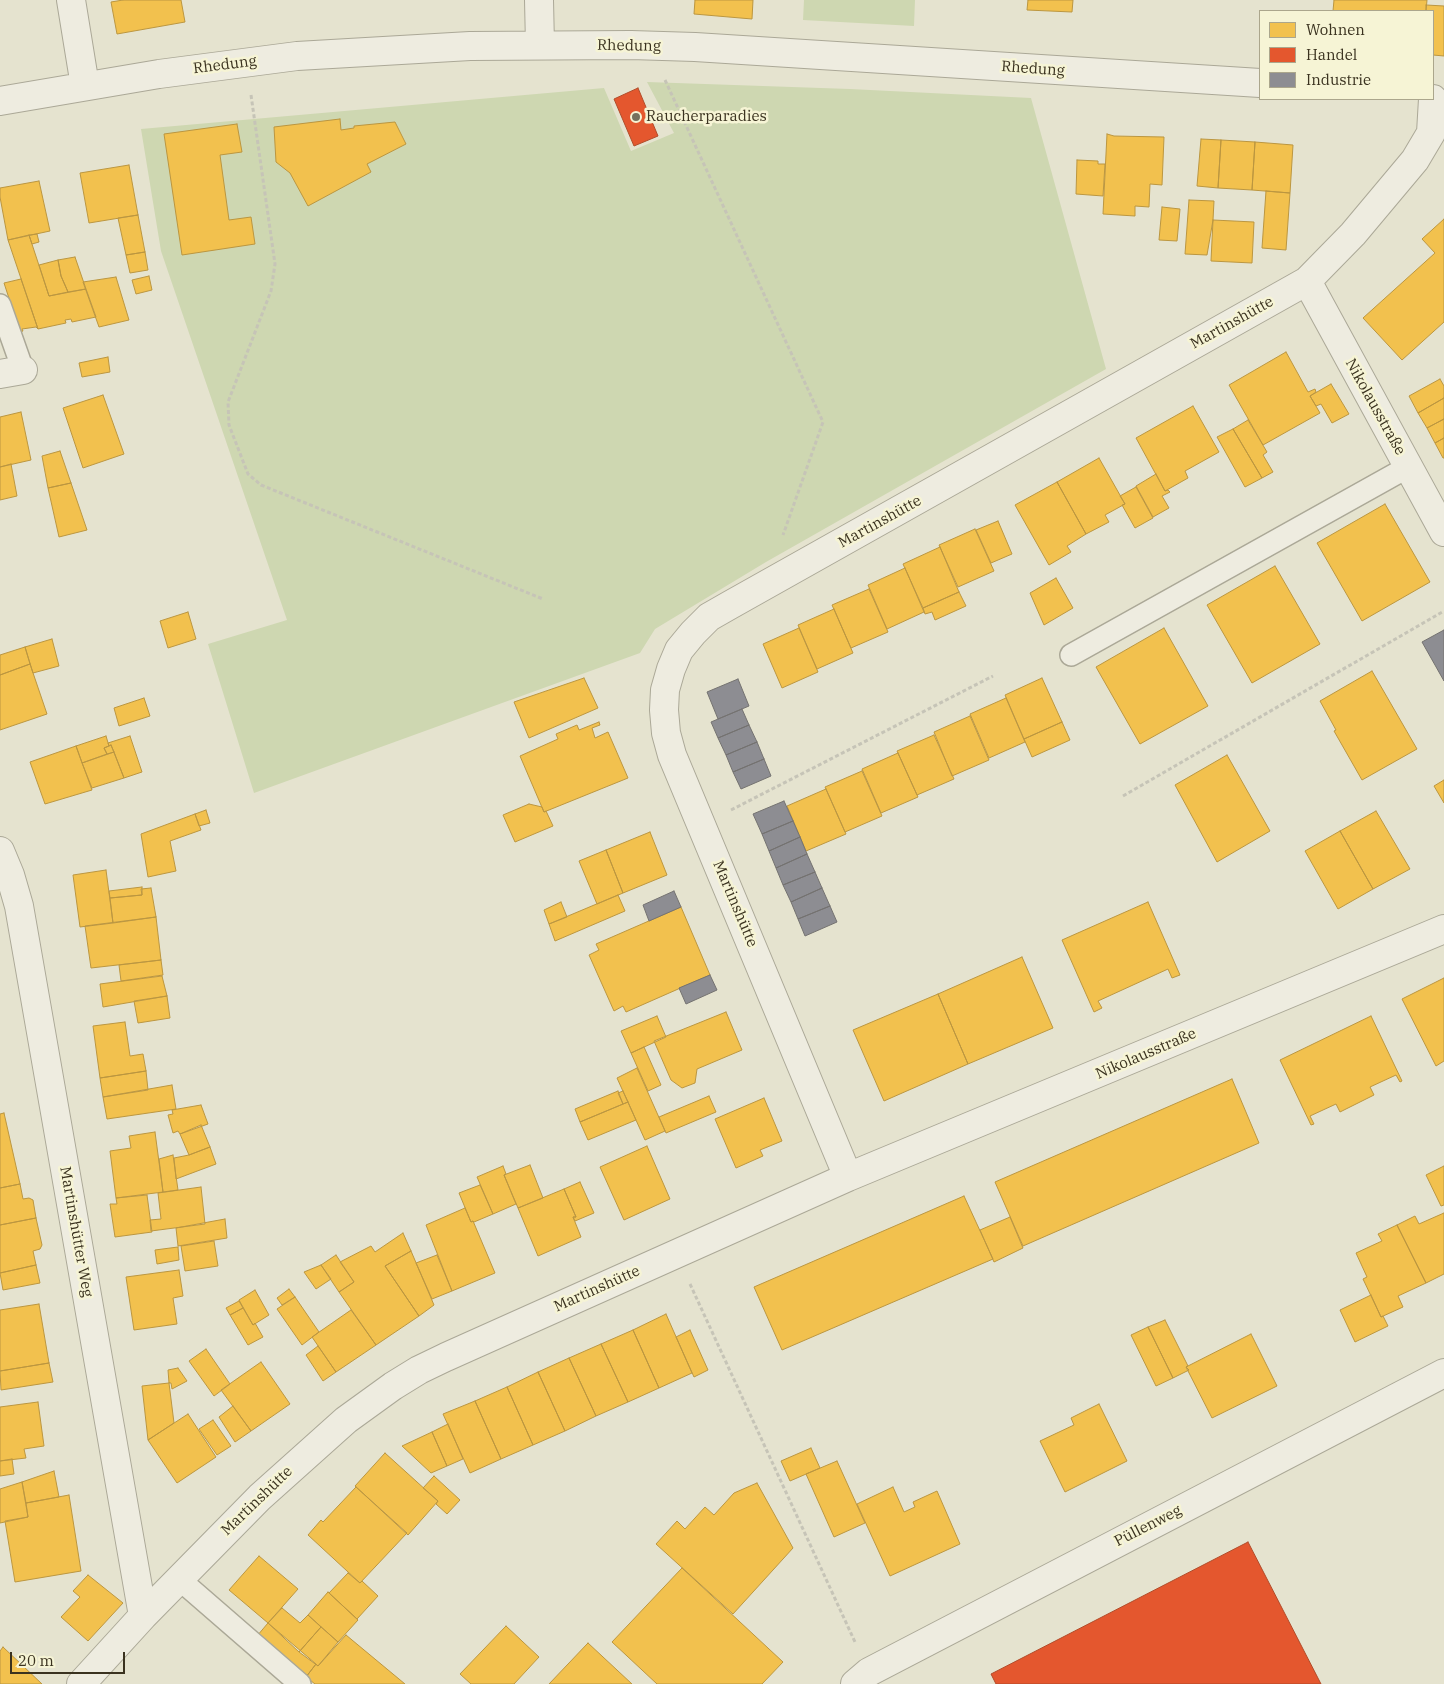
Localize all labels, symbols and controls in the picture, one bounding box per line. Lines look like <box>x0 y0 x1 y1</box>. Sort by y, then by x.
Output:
legend <box>1259 10 1434 100</box>
text: Wohnen <box>1306 20 1365 39</box>
street label: Rhedung <box>597 36 661 56</box>
text: Handel <box>1306 45 1357 64</box>
street label: Rhedung <box>192 52 258 78</box>
street label: Rhedung <box>1001 58 1065 80</box>
text: Industrie <box>1306 70 1371 89</box>
place label: Raucherparadies <box>646 108 767 126</box>
marker: Raucherparadies <box>630 111 642 123</box>
street label: Martinshütte <box>1187 293 1277 353</box>
street label: Nikolausstraße <box>1341 356 1409 458</box>
street label: Martinshütte <box>835 492 925 552</box>
street label: Martinshütte <box>709 858 761 950</box>
street label: Nikolausstraße <box>1093 1025 1199 1083</box>
street label: Martinshütter Weg <box>56 1165 96 1299</box>
street label: Martinshütte <box>551 1262 643 1316</box>
street label: Martinshütte <box>218 1463 296 1539</box>
street label: Püllenweg <box>1111 1501 1185 1551</box>
scale bar <box>12 1642 128 1674</box>
text: 20 m <box>18 1651 54 1670</box>

